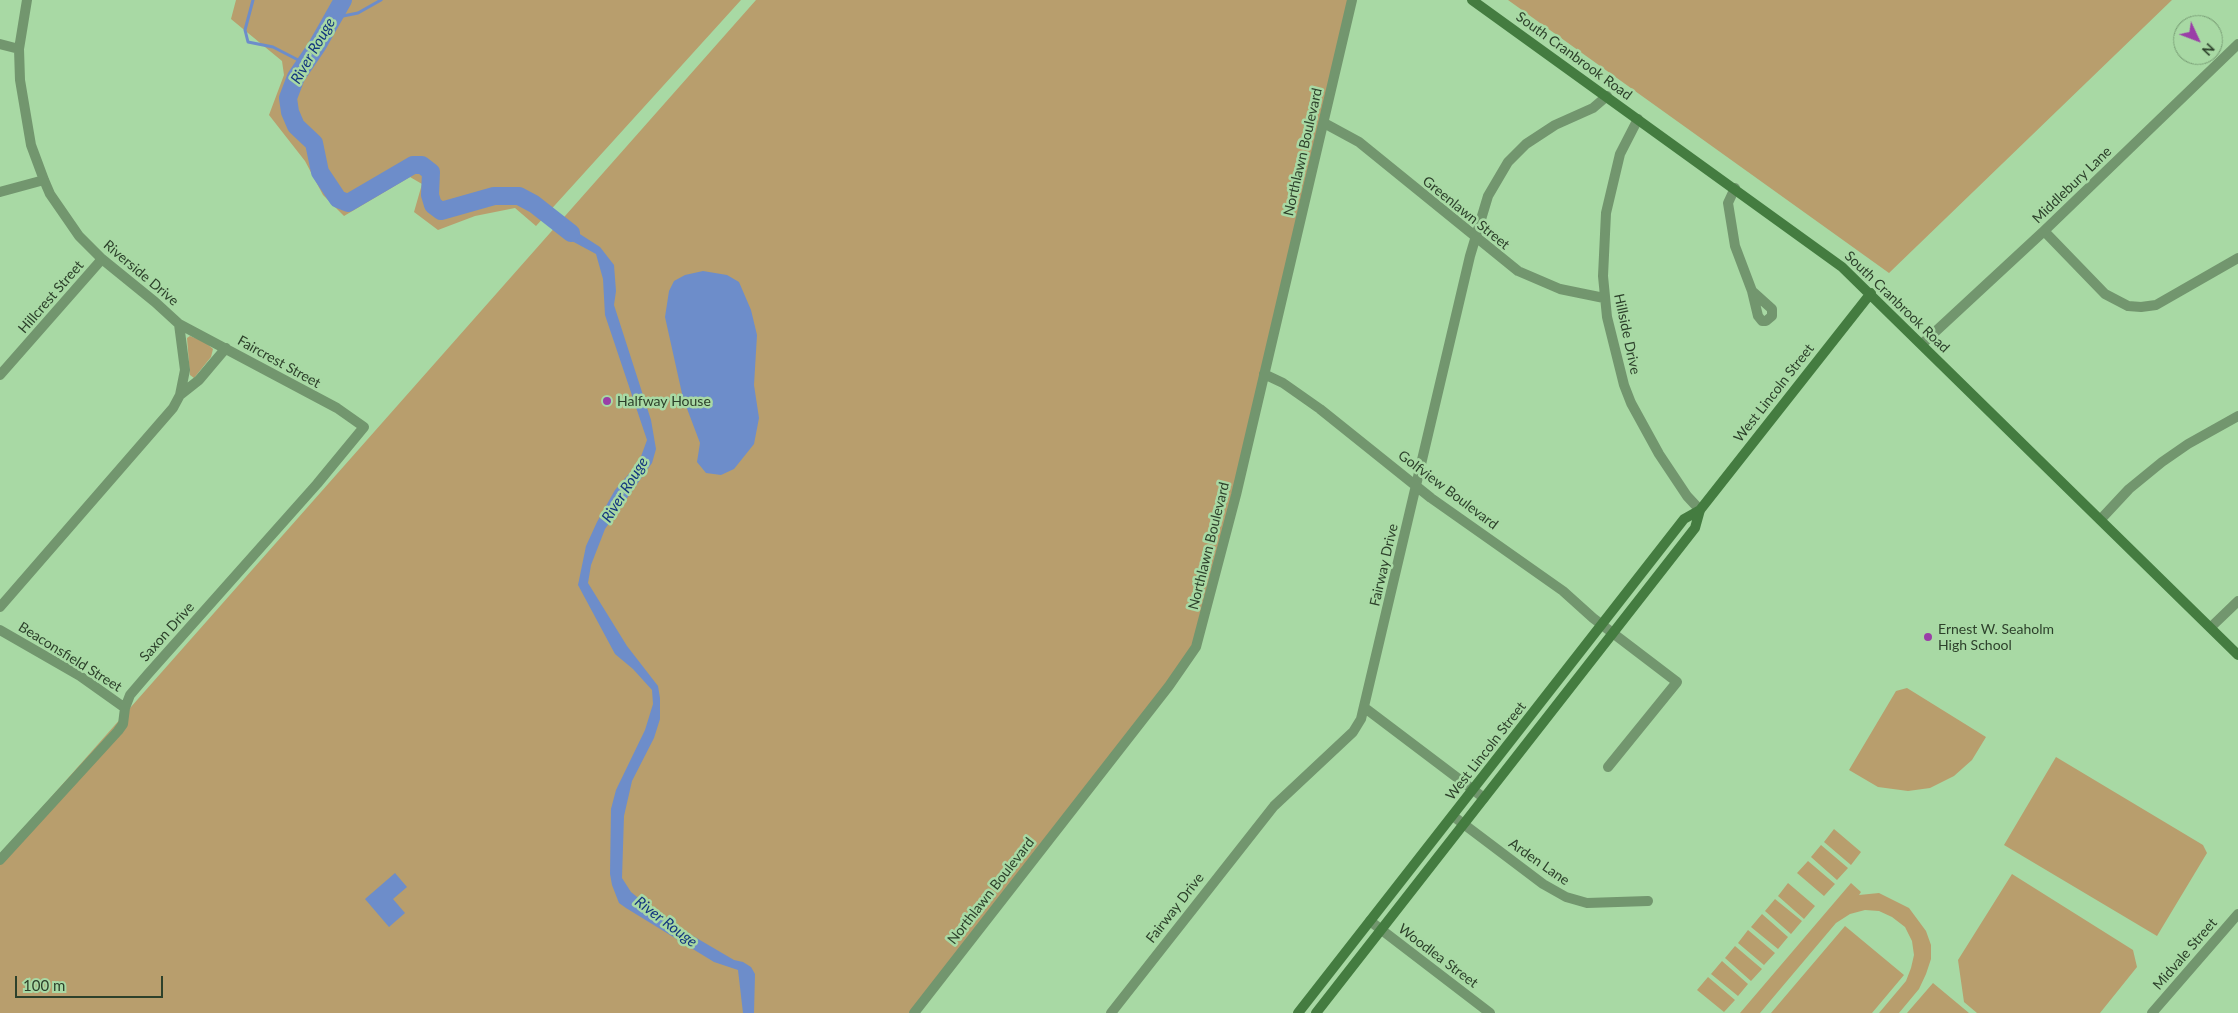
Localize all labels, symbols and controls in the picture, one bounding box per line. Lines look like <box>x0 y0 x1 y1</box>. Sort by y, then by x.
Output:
street label: South Cranbrook Road <box>1513 8 1635 104</box>
water label: River Rouge <box>287 15 339 87</box>
north arrow <box>2173 15 2223 65</box>
text: N <box>2199 40 2219 60</box>
street label: Northlawn Boulevard <box>1280 86 1326 218</box>
street label: Middlebury Lane <box>2029 143 2115 227</box>
street label: Greenlawn Street <box>1419 173 1513 253</box>
street label: Riverside Drive <box>100 237 182 309</box>
street label: South Cranbrook Road <box>1841 248 1953 356</box>
street label: Hillcrest Street <box>15 257 87 337</box>
street label: Hillside Drive <box>1610 292 1644 376</box>
street label: Faircrest Street <box>234 332 324 392</box>
street label: West Lincoln Street <box>1730 340 1818 446</box>
place label: Halfway House <box>617 393 711 409</box>
marker: Halfway House <box>601 395 613 407</box>
street label: Golfview Boulevard <box>1395 447 1501 533</box>
water label: River Rouge <box>598 454 652 526</box>
street label: Northlawn Boulevard <box>1185 480 1233 612</box>
street label: Fairway Drive <box>1366 522 1402 608</box>
street label: Saxon Drive <box>136 599 198 665</box>
street label: Beaconsfield Street <box>15 618 125 696</box>
place label: Ernest W. Seaholm High School <box>1938 621 2054 654</box>
marker: Ernest W. Seaholm High School <box>1922 631 1934 643</box>
street label: West Lincoln Street <box>1442 698 1530 804</box>
street label: Northlawn Boulevard <box>944 834 1038 948</box>
street label: Arden Lane <box>1505 835 1573 889</box>
street label: Fairway Drive <box>1142 870 1208 946</box>
water label: River Rouge <box>631 893 701 951</box>
street label: Midvale Street <box>2149 915 2221 993</box>
street label: Woodlea Street <box>1395 921 1481 991</box>
scale bar <box>18 966 165 998</box>
text: 100 m <box>23 976 65 994</box>

